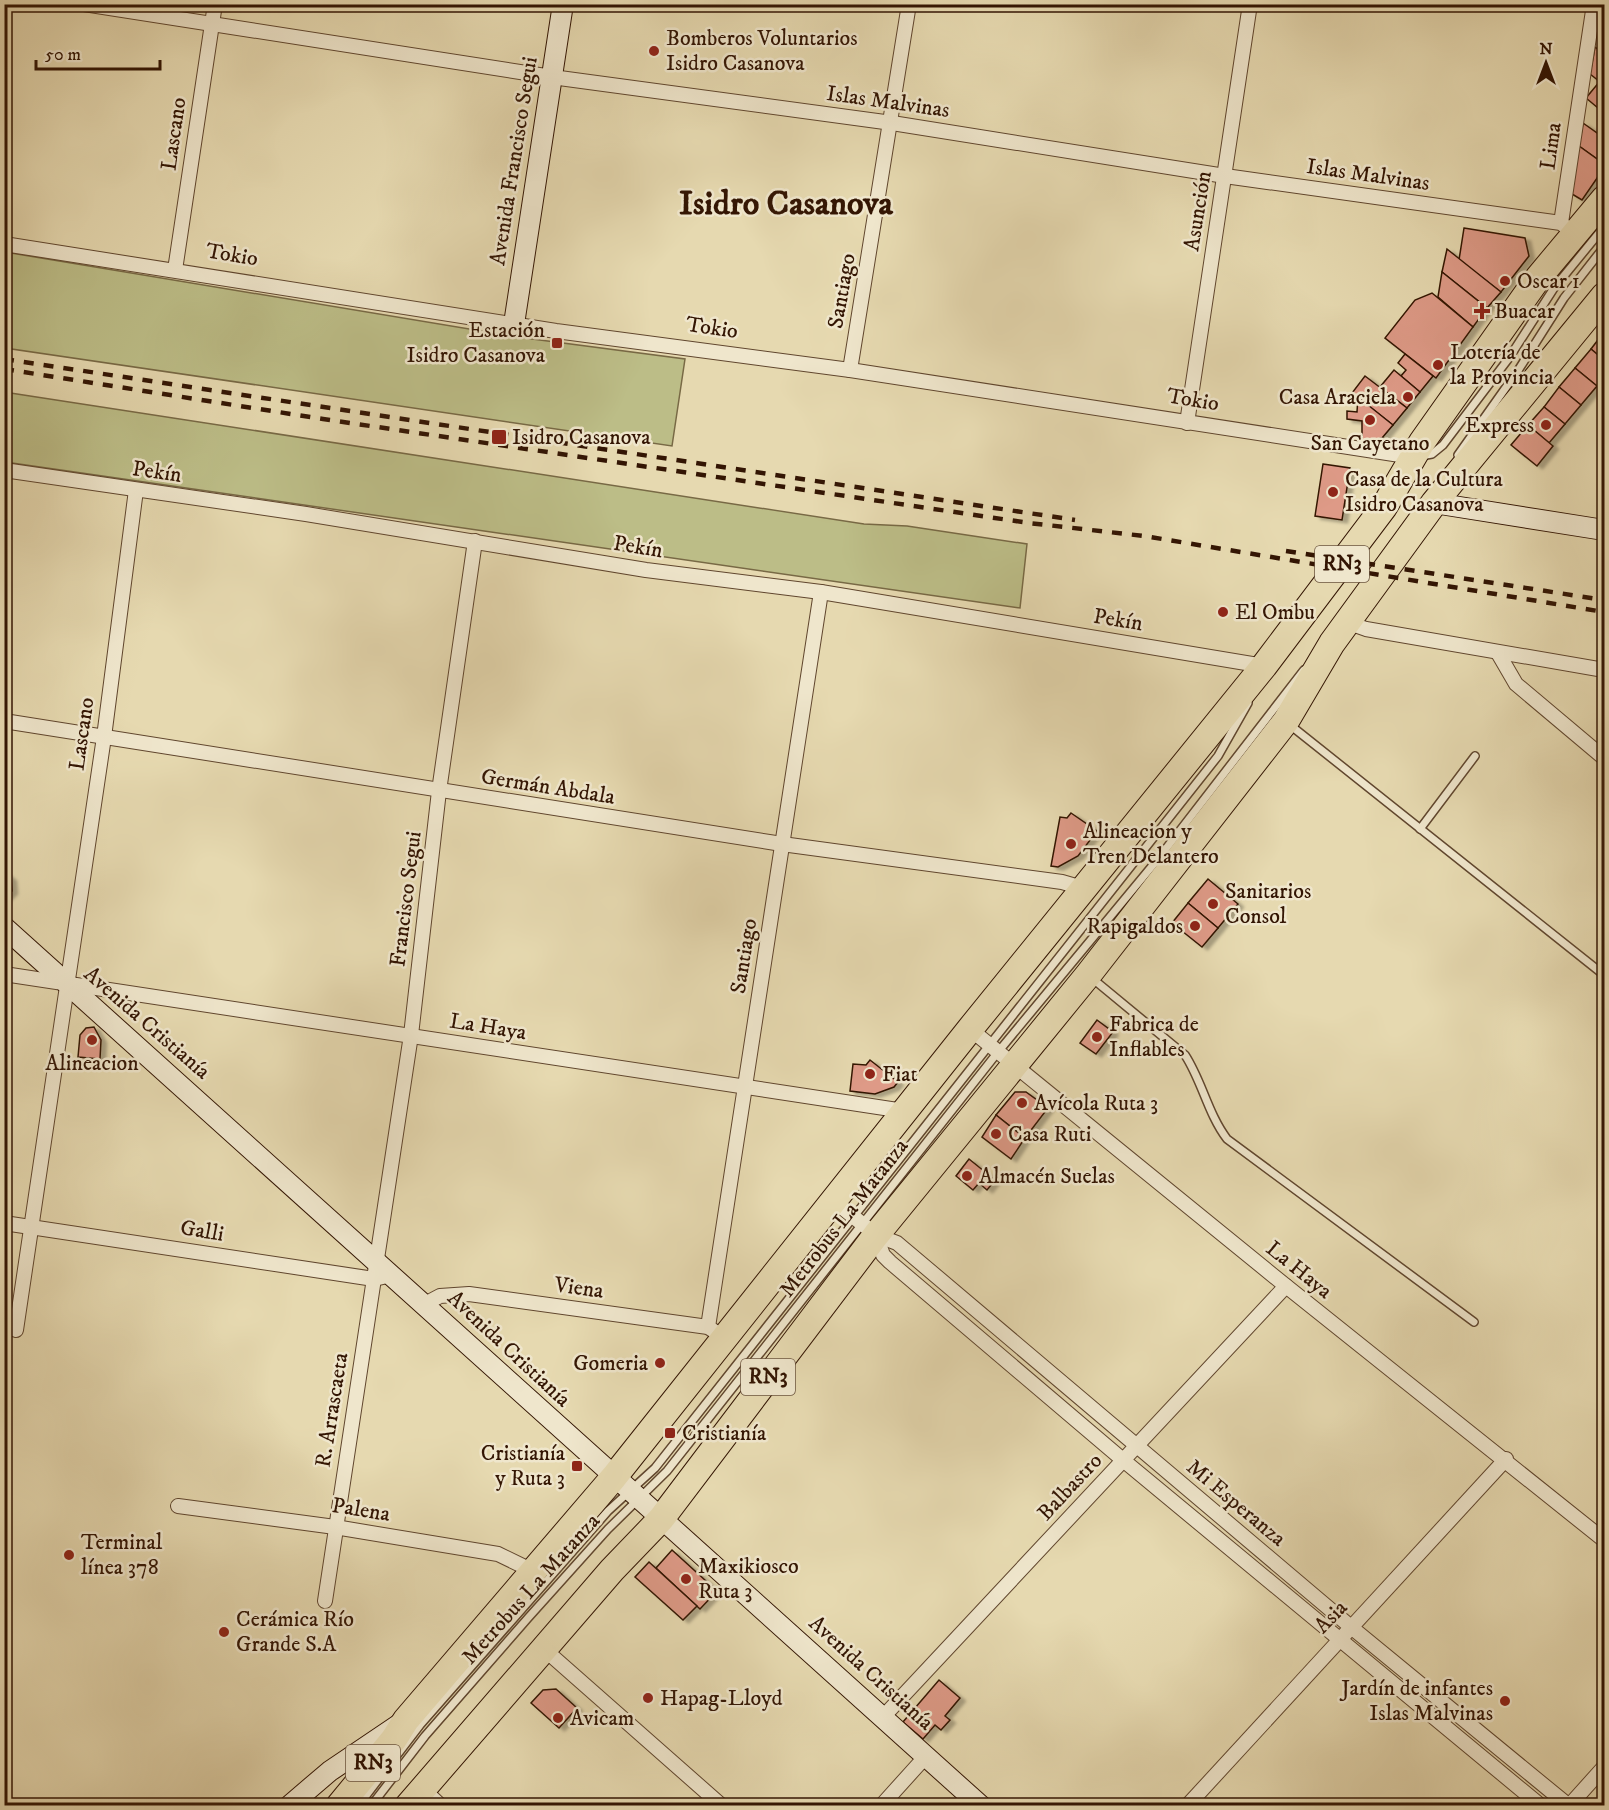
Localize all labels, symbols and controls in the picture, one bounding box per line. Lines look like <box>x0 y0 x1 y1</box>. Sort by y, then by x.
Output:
place label: Bomberos Voluntarios Isidro Casanova <box>666 25 858 77</box>
scale bar <box>36 33 160 71</box>
north arrow <box>1516 33 1576 93</box>
text: N <box>1539 39 1553 59</box>
text: 50 m <box>45 44 81 66</box>
marker: Bomberos Voluntarios Isidro Casanova <box>647 44 661 58</box>
street label: Avenida Francisco Segui <box>484 55 544 267</box>
street label: Islas Malvinas <box>825 80 951 124</box>
street label: Lascano <box>156 96 192 172</box>
street label: Lima <box>1534 120 1568 171</box>
street label: Islas Malvinas <box>1305 153 1431 197</box>
street label: Asunción <box>1178 169 1218 253</box>
district label: Isidro Casanova <box>679 183 894 225</box>
street label: Tokio <box>204 238 260 272</box>
street label: Santiago <box>822 251 862 331</box>
place label: Oscar 1 <box>1517 268 1580 295</box>
marker: Oscar 1 <box>1498 274 1512 288</box>
place label: Buacar <box>1494 298 1556 325</box>
marker: Buacar <box>1475 304 1489 318</box>
street label: Tokio <box>684 311 740 345</box>
place label: Estación Isidro Casanova <box>407 317 546 369</box>
marker: Estación Isidro Casanova <box>550 336 564 350</box>
place label: Lotería de la Provincia <box>1450 339 1554 391</box>
marker: Lotería de la Provincia <box>1431 358 1445 372</box>
street label: Tokio <box>1165 383 1221 417</box>
place label: Casa Araciela <box>1279 384 1397 411</box>
marker: Casa Araciela <box>1401 390 1415 404</box>
place label: Express <box>1465 412 1534 439</box>
marker: San Cayetano <box>1363 413 1377 427</box>
marker: Express <box>1539 418 1553 432</box>
place label: Isidro Casanova <box>512 424 651 451</box>
marker: Isidro Casanova <box>490 428 508 446</box>
place label: San Cayetano <box>1310 430 1430 457</box>
street label: Pekín <box>131 455 184 489</box>
place label: Casa de la Cultura Isidro Casanova <box>1345 466 1503 518</box>
marker: Casa de la Cultura Isidro Casanova <box>1326 485 1340 499</box>
street label: Pekín <box>611 530 665 564</box>
road number: RN3 <box>1315 546 1369 582</box>
place label: El Ombu <box>1235 599 1315 626</box>
street label: Pekín <box>1091 603 1145 637</box>
marker: El Ombu <box>1216 605 1230 619</box>
street label: Lascano <box>64 696 100 772</box>
street label: Germán Abdala <box>479 763 618 811</box>
place label: Alineacion y Tren Delantero <box>1083 818 1219 870</box>
street label: Francisco Segui <box>384 830 428 968</box>
marker: Alineacion y Tren Delantero <box>1064 837 1078 851</box>
place label: Sanitarios Consol <box>1225 878 1311 930</box>
marker: Sanitarios Consol <box>1206 897 1220 911</box>
place label: Rapigaldos <box>1087 913 1183 940</box>
street label: Santiago <box>725 916 763 996</box>
marker: Rapigaldos <box>1188 919 1202 933</box>
street label: Avenida Cristianía <box>78 961 216 1086</box>
street label: La Haya <box>448 1008 529 1046</box>
place label: Fabrica de Inflables <box>1109 1011 1199 1063</box>
marker: Fabrica de Inflables <box>1090 1030 1104 1044</box>
marker: Alineacion <box>85 1033 99 1047</box>
place label: Alineacion <box>45 1050 139 1077</box>
place label: Fiat <box>882 1061 918 1088</box>
marker: Fiat <box>863 1067 877 1081</box>
place label: Avícola Ruta 3 <box>1034 1090 1158 1117</box>
marker: Avícola Ruta 3 <box>1015 1096 1029 1110</box>
place label: Casa Ruti <box>1008 1121 1091 1148</box>
marker: Casa Ruti <box>989 1127 1003 1141</box>
street label: Metrobus La Matanza <box>774 1133 915 1303</box>
place label: Almacén Suelas <box>979 1163 1115 1190</box>
marker: Almacén Suelas <box>960 1169 974 1183</box>
street label: Galli <box>178 1214 226 1248</box>
street label: La Haya <box>1260 1235 1338 1305</box>
street label: Viena <box>552 1271 606 1305</box>
street label: Avenida Cristianía <box>442 1285 577 1413</box>
street label: R. Arrascaeta <box>310 1350 355 1469</box>
place label: Gomeria <box>573 1350 649 1377</box>
marker: Gomeria <box>653 1356 667 1370</box>
road number: RN3 <box>741 1359 795 1395</box>
place label: Cristianía <box>682 1420 767 1447</box>
marker: Cristianía <box>663 1426 677 1440</box>
place label: Cristianía y Ruta 3 <box>481 1440 566 1492</box>
street label: Balbastro <box>1032 1448 1108 1526</box>
street label: Mi Esperanza <box>1181 1454 1292 1553</box>
marker: Cristianía y Ruta 3 <box>570 1459 584 1473</box>
street label: Palena <box>330 1492 393 1528</box>
street label: Metrobus La Matanza <box>456 1507 606 1670</box>
place label: Terminal línea 378 <box>81 1529 163 1581</box>
marker: Terminal línea 378 <box>62 1548 76 1562</box>
place label: Maxikiosco Ruta 3 <box>698 1553 799 1605</box>
marker: Maxikiosco Ruta 3 <box>679 1572 693 1586</box>
street label: Asia <box>1309 1594 1354 1639</box>
place label: Cerámica Río Grande S.A <box>236 1606 354 1658</box>
street label: Avenida Cristianía <box>803 1610 940 1737</box>
marker: Cerámica Río Grande S.A <box>217 1625 231 1639</box>
place label: Jardín de infantes Islas Malvinas <box>1339 1675 1493 1727</box>
place label: Hapag-Lloyd <box>660 1685 783 1712</box>
marker: Hapag-Lloyd <box>641 1691 655 1705</box>
marker: Jardín de infantes Islas Malvinas <box>1498 1694 1512 1708</box>
place label: Avicam <box>570 1705 634 1732</box>
marker: Avicam <box>551 1711 565 1725</box>
road number: RN3 <box>346 1745 400 1781</box>

